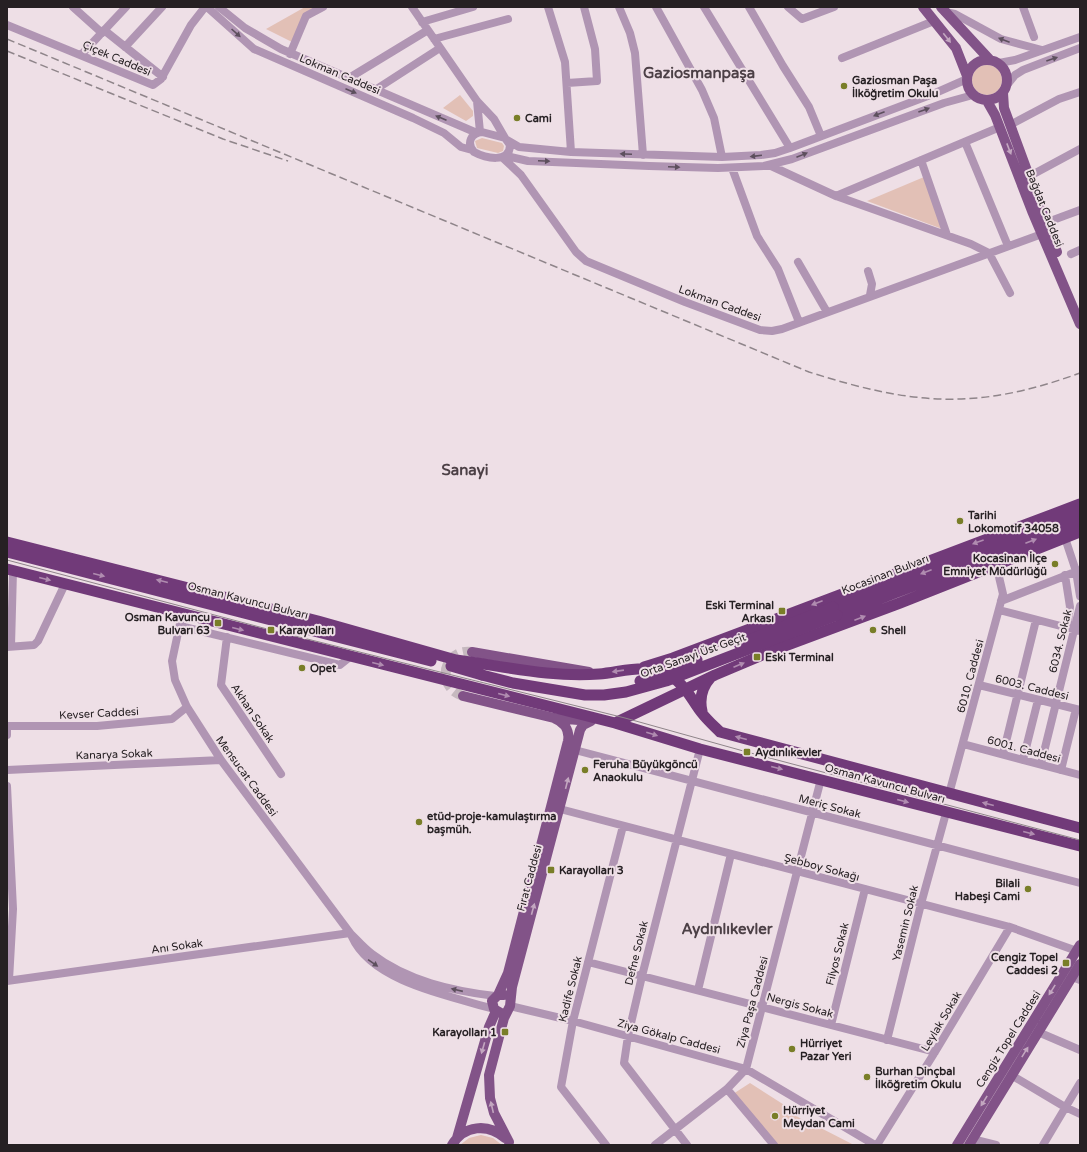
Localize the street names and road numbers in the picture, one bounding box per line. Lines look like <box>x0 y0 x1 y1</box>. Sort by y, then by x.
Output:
street label: Çiçek Caddesi <box>81 38 153 79</box>
street label: Lokman Caddesi <box>297 52 382 97</box>
street label: Bağdat Caddesi <box>1023 167 1066 249</box>
street label: Lokman Caddesi <box>677 283 763 324</box>
street label: Kocasinan Bulvarı <box>840 552 931 597</box>
street label: Osman Kavuncu Bulvarı <box>186 579 310 622</box>
street label: 6034. Sokak <box>1046 608 1075 674</box>
street label: Orta Sanayi Üst Geçit <box>639 630 748 681</box>
street label: 6010. Caddesi <box>954 638 987 714</box>
street label: 6003. Caddesi <box>994 672 1070 703</box>
street label: Akhan Sokak <box>228 681 277 745</box>
street label: Kevser Caddesi <box>59 705 139 722</box>
street label: 6001. Caddesi <box>986 733 1062 766</box>
street label: Mensucat Caddesi <box>213 734 280 819</box>
street label: Kanarya Sokak <box>75 747 153 762</box>
street label: Osman Kavuncu Bulvarı <box>823 761 946 806</box>
street label: Meriç Sokak <box>797 792 862 821</box>
street label: Fırat Caddesi <box>514 843 545 913</box>
street label: Şebboy Sokağı <box>783 851 861 884</box>
street label: Yasemin Sokak <box>890 884 921 962</box>
street label: Defne Sokak <box>622 920 651 987</box>
street label: Filyos Sokak <box>823 921 852 987</box>
street label: Anı Sokak <box>150 936 204 957</box>
street label: Kadife Sokak <box>556 955 585 1024</box>
street label: Ziya Paşa Caddesi <box>734 955 771 1049</box>
street label: Cengiz Topel Caddesi <box>973 988 1044 1090</box>
street label: Leylak Sokak <box>918 989 964 1054</box>
street label: Nergis Sokak <box>765 990 835 1021</box>
street label: Ziya Gökalp Caddesi <box>616 1016 722 1057</box>

